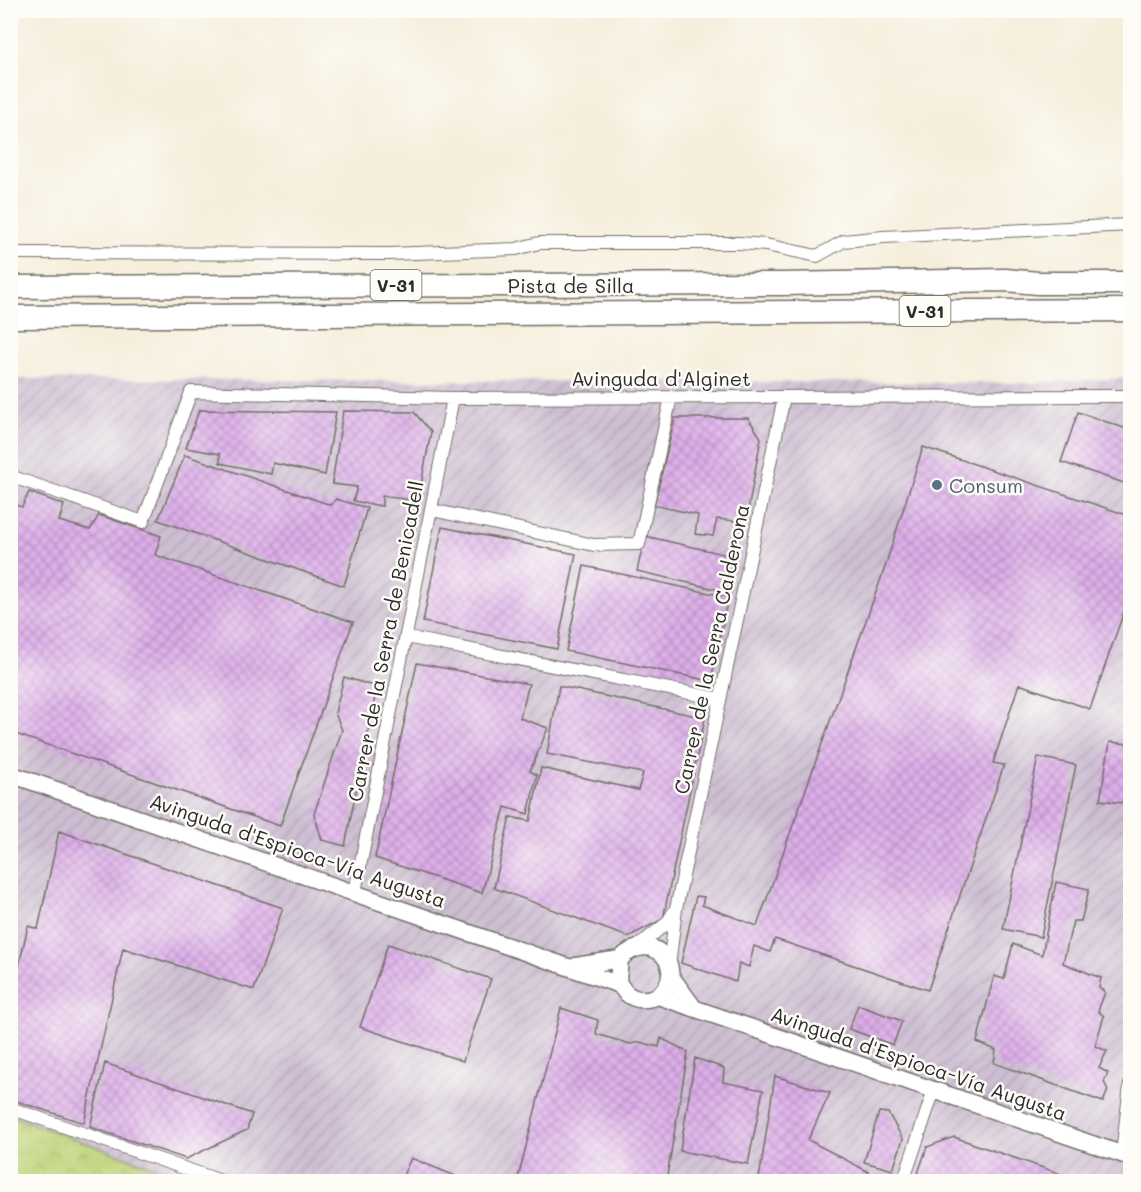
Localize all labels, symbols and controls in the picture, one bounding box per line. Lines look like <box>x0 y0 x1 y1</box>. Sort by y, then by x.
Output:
road number: V-31 <box>370 270 422 300</box>
street label: Pista de Silla <box>507 272 635 298</box>
road number: V-31 <box>900 296 950 326</box>
street label: Avinguda d'Alginet <box>571 365 751 391</box>
place label: Consum <box>949 472 1023 498</box>
street label: Carrer de la Serra de Benicadell <box>341 478 429 804</box>
marker: Consum <box>930 478 944 492</box>
street label: Carrer de la Serra Calderona <box>668 502 754 796</box>
street label: Avinguda d'Espioca-Vía Augusta <box>147 787 449 913</box>
street label: Avinguda d'Espioca-Vía Augusta <box>768 1000 1070 1126</box>

